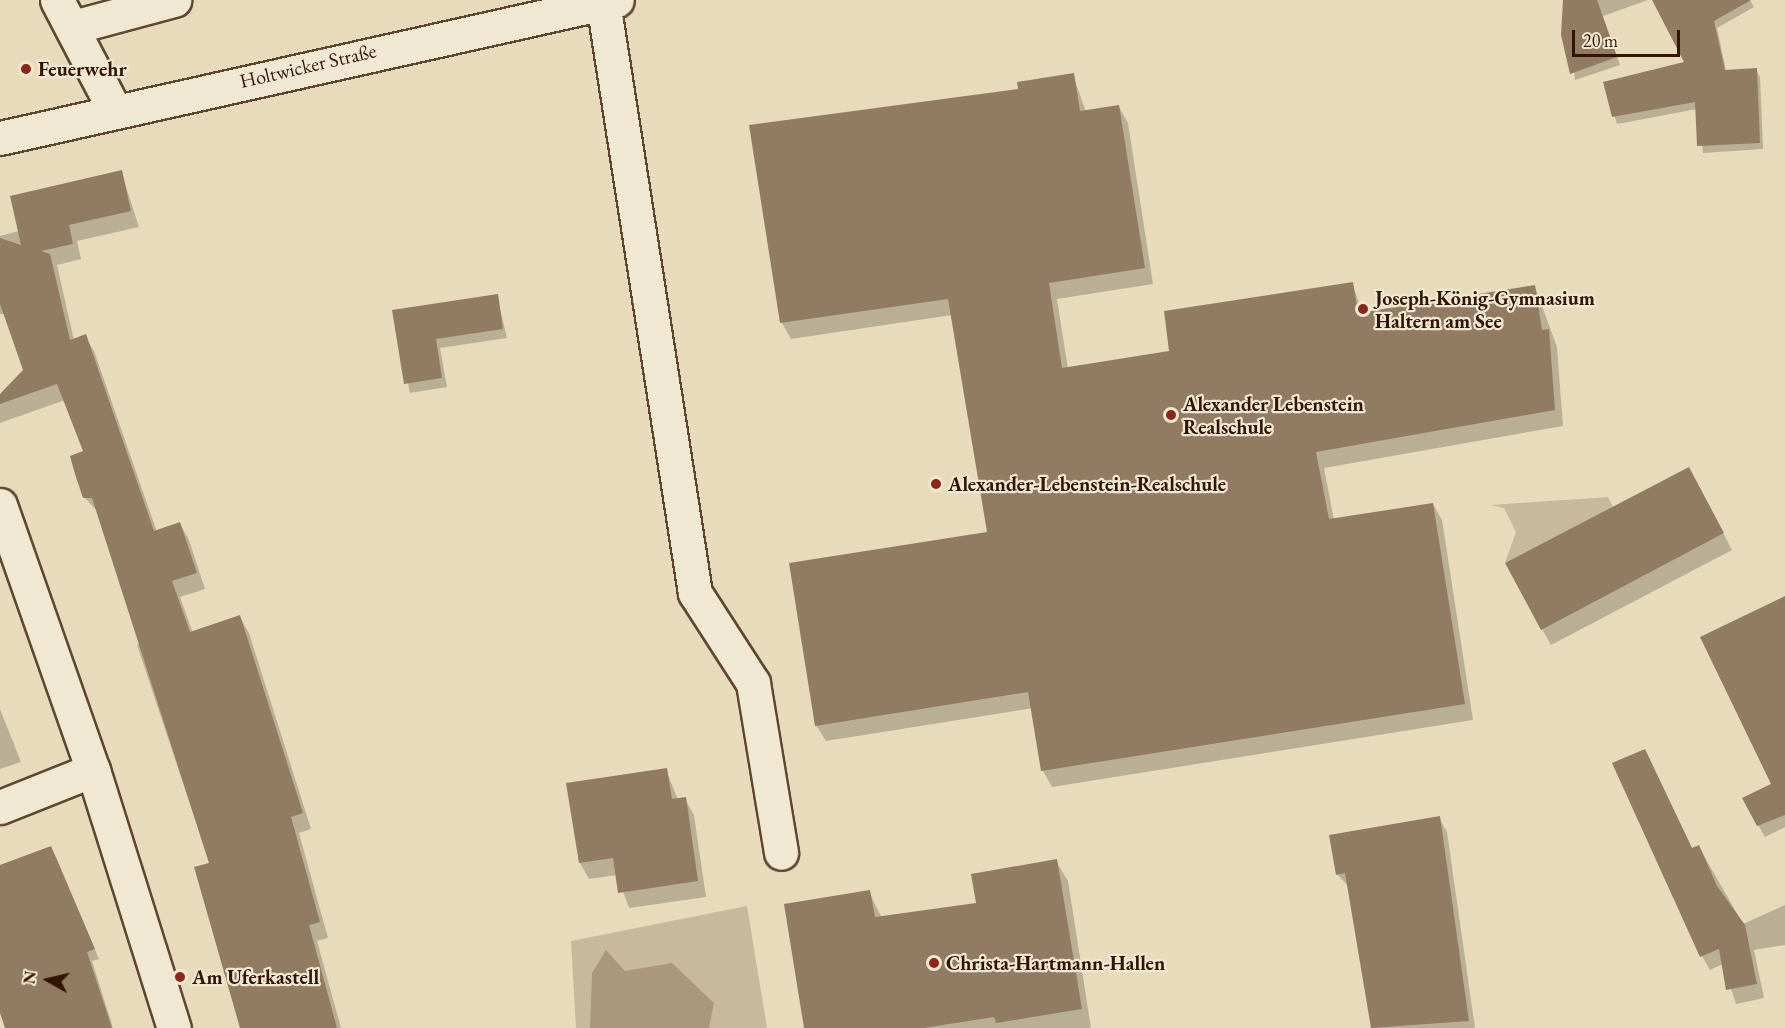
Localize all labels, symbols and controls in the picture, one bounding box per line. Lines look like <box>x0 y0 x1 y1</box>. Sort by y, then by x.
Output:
scale bar <box>1575 18 1683 56</box>
text: 20 m <box>1583 29 1618 52</box>
street label: Holtwicker Straße <box>237 39 379 93</box>
place label: Feuerwehr <box>38 57 127 81</box>
marker: Feuerwehr <box>19 62 33 76</box>
place label: Joseph-König-Gymnasium Haltern am See <box>1375 286 1595 333</box>
marker: Joseph-König-Gymnasium Haltern am See <box>1356 302 1370 316</box>
place label: Alexander Lebenstein Realschule <box>1183 392 1364 439</box>
marker: Alexander Lebenstein Realschule <box>1164 408 1178 422</box>
place label: Alexander-Lebenstein-Realschule <box>948 472 1226 496</box>
marker: Alexander-Lebenstein-Realschule <box>929 477 943 491</box>
north arrow <box>18 950 78 1010</box>
place label: Christa-Hartmann-Hallen <box>946 951 1165 975</box>
marker: Christa-Hartmann-Hallen <box>927 956 941 970</box>
place label: Am Uferkastell <box>192 965 319 989</box>
text: N <box>18 970 41 985</box>
marker: Am Uferkastell <box>173 970 187 984</box>

